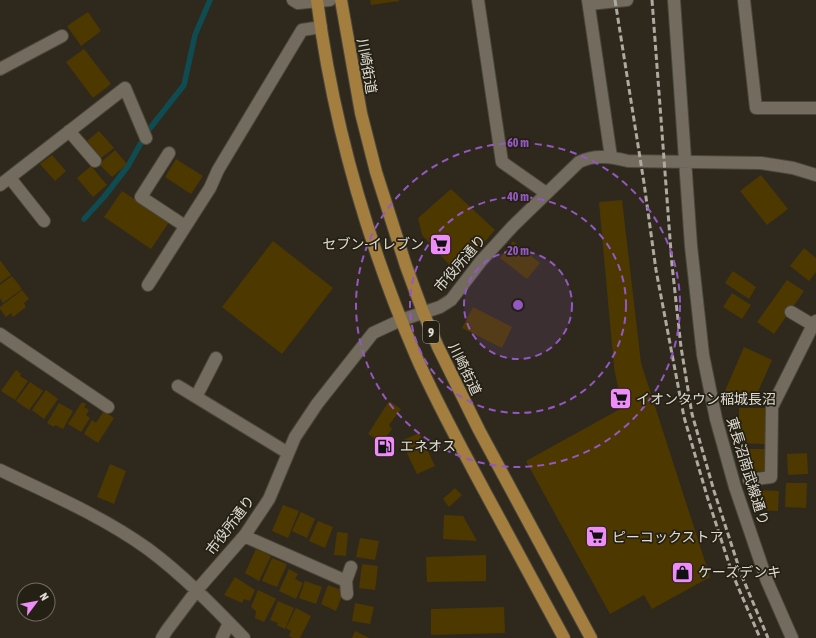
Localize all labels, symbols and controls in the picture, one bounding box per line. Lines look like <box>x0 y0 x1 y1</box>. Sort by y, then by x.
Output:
street label: 川崎街道 <box>354 37 380 95</box>
text: 60 m <box>507 136 529 150</box>
text: 40 m <box>506 190 529 204</box>
supermarket icon: セブン-イレブン <box>427 231 453 257</box>
street label: 市役所通り <box>431 231 489 295</box>
place label: セブン-イレブン <box>323 236 424 252</box>
text: 20 m <box>507 244 529 258</box>
centre of rings <box>511 298 525 312</box>
road number: 9 <box>423 321 439 343</box>
street label: 川崎街道 <box>446 340 484 398</box>
supermarket icon: イオンタウン稲城長沼 <box>608 386 634 412</box>
place label: イオンタウン稲城長沼 <box>636 391 776 407</box>
street label: 東長沼南武線通り <box>724 415 772 527</box>
fuel station icon: エネオス <box>371 433 397 459</box>
place label: エネオス <box>400 438 456 454</box>
street label: 市役所通り <box>203 492 257 558</box>
supermarket icon: ピーコックストア <box>584 524 610 550</box>
place label: ピーコックストア <box>612 529 724 545</box>
shop icon: ケーズデンキ <box>669 559 695 585</box>
place label: ケーズデンキ <box>698 564 781 580</box>
north arrow <box>16 582 56 622</box>
text: N <box>38 591 51 603</box>

